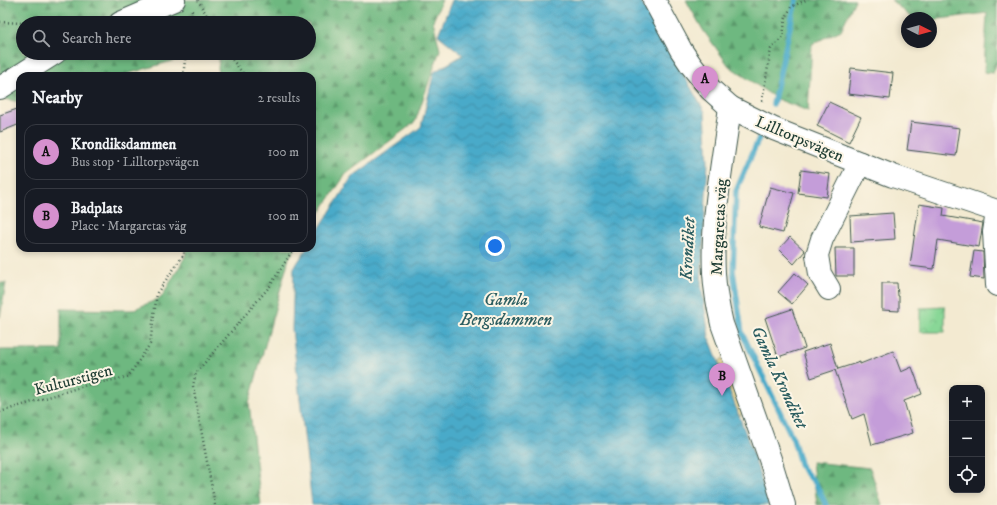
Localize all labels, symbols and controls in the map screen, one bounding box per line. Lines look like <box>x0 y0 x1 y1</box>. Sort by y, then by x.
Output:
north arrow <box>901 12 937 48</box>
search box <box>16 16 316 60</box>
icon: search <box>30 27 52 49</box>
text: Search here <box>62 29 131 48</box>
pin: A <box>692 66 718 99</box>
text: Nearby <box>32 87 82 109</box>
text: 2 results <box>258 90 300 106</box>
street label: Lilltorpsvägen <box>752 111 847 167</box>
text: Krondiksdammen <box>71 135 176 154</box>
text: A <box>42 144 50 160</box>
text: 100 m <box>268 144 299 160</box>
text: Bus stop · Lilltorpsvägen <box>71 154 199 170</box>
street label: Margaretas väg <box>706 178 732 276</box>
text: Badplats <box>71 199 123 218</box>
text: B <box>42 208 50 224</box>
text: 100 m <box>268 208 299 224</box>
water label: Krondiket <box>675 215 701 282</box>
text: Place · Margaretas väg <box>71 218 186 234</box>
your location <box>485 236 505 256</box>
water label: Gamla Bergsdammen <box>459 289 552 331</box>
water label: Gamla Krondiket <box>746 323 813 434</box>
street label: Kulturstigen <box>32 360 115 400</box>
pin: B <box>709 363 735 396</box>
map controls <box>949 385 985 493</box>
button: + <box>949 385 985 421</box>
button: − <box>949 421 985 457</box>
button: locate <box>949 457 985 493</box>

